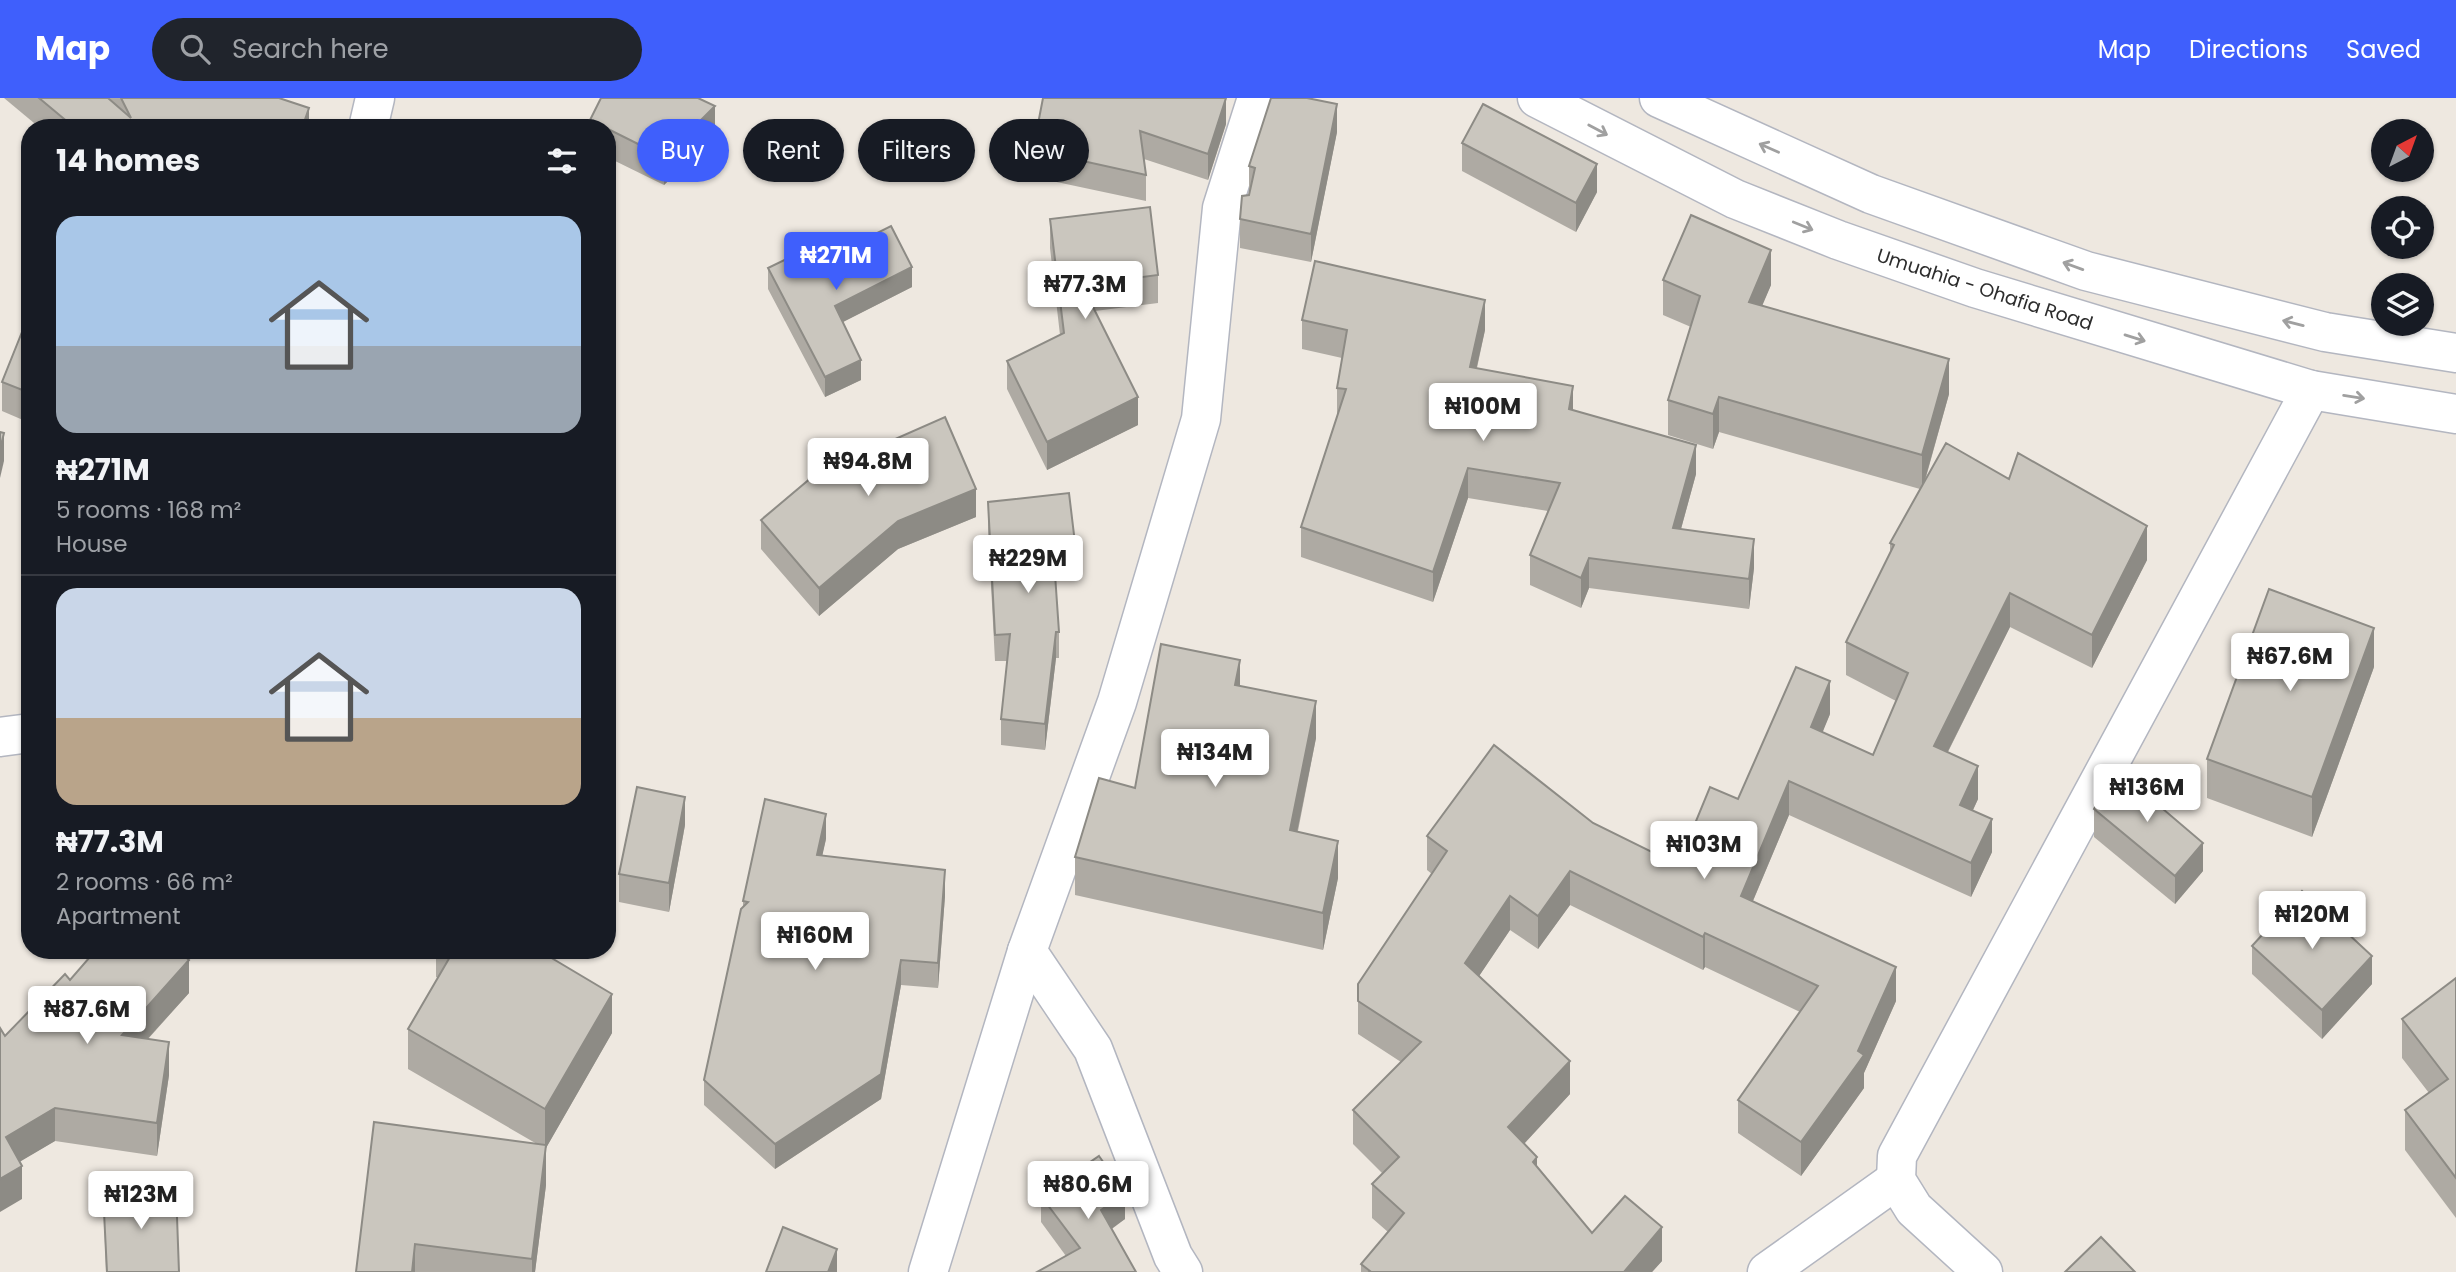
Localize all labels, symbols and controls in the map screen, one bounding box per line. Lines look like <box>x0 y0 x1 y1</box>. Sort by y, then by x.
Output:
search box <box>152 18 642 81</box>
text: Map <box>35 25 110 72</box>
icon: search <box>176 30 214 68</box>
text: Search here <box>232 31 389 67</box>
text: Map <box>2098 33 2151 66</box>
text: Directions <box>2189 33 2308 66</box>
text: Saved <box>2346 33 2421 66</box>
chip: Buy <box>637 119 729 182</box>
chip: Rent <box>743 119 844 182</box>
chip: Filters <box>858 119 975 182</box>
chip: New <box>989 119 1089 182</box>
north arrow <box>2371 119 2434 182</box>
map controls <box>2371 119 2434 336</box>
one-way arrow <box>1587 123 1607 137</box>
text: 14 homes <box>56 139 200 182</box>
one-way arrow <box>1759 141 1781 154</box>
icon: filters <box>543 142 581 180</box>
button: locate <box>2371 196 2434 259</box>
one-way arrow <box>1792 221 1814 234</box>
pin: ₦271M <box>787 232 885 292</box>
text: ₦271M <box>800 239 872 271</box>
street label: Umuahia - Ohafia Road <box>1873 242 2096 337</box>
one-way arrow <box>2062 259 2084 271</box>
icon: home <box>256 262 382 388</box>
pin: ₦77.3M <box>1028 262 1142 321</box>
text: ₦77.3M <box>1044 268 1126 300</box>
button: layers <box>2371 273 2434 336</box>
one-way arrow <box>2282 316 2304 329</box>
one-way arrow <box>2124 332 2146 345</box>
pin: ₦100M <box>1434 384 1532 443</box>
text: ₦100M <box>1445 390 1521 422</box>
one-way arrow <box>2342 391 2365 404</box>
pin: ₦94.8M <box>811 438 925 498</box>
text: ₦94.8M <box>824 445 912 477</box>
text: ₦271M <box>56 448 150 491</box>
text: 5 rooms · 168 m² <box>56 494 241 526</box>
text: House <box>56 528 128 560</box>
pin: ₦229M <box>979 536 1077 595</box>
text: ₦229M <box>989 542 1067 574</box>
icon: home <box>256 634 382 760</box>
pin: ₦67.6M <box>2233 634 2347 693</box>
text: ₦67.6M <box>2247 640 2333 672</box>
pin: ₦134M <box>1166 730 1264 789</box>
text: ₦134M <box>1177 736 1253 768</box>
pin: ₦136M <box>2098 764 2196 824</box>
text: ₦136M <box>2110 771 2184 803</box>
text: ₦77.3M <box>56 820 164 863</box>
pin: ₦103M <box>1655 822 1753 881</box>
text: ₦103M <box>1666 828 1742 860</box>
text: 2 rooms · 66 m² <box>56 866 233 898</box>
pin: ₦120M <box>2263 892 2361 951</box>
text: ₦120M <box>2275 898 2349 930</box>
text: Apartment <box>56 900 181 932</box>
pin: ₦160M <box>766 912 864 972</box>
text: ₦160M <box>777 919 853 951</box>
pin: ₦87.6M <box>30 986 144 1046</box>
text: ₦87.6M <box>44 993 130 1025</box>
pin: ₦80.6M <box>1031 1162 1145 1221</box>
text: ₦80.6M <box>1044 1168 1132 1200</box>
pin: ₦123M <box>92 1172 190 1231</box>
text: ₦123M <box>104 1178 178 1210</box>

